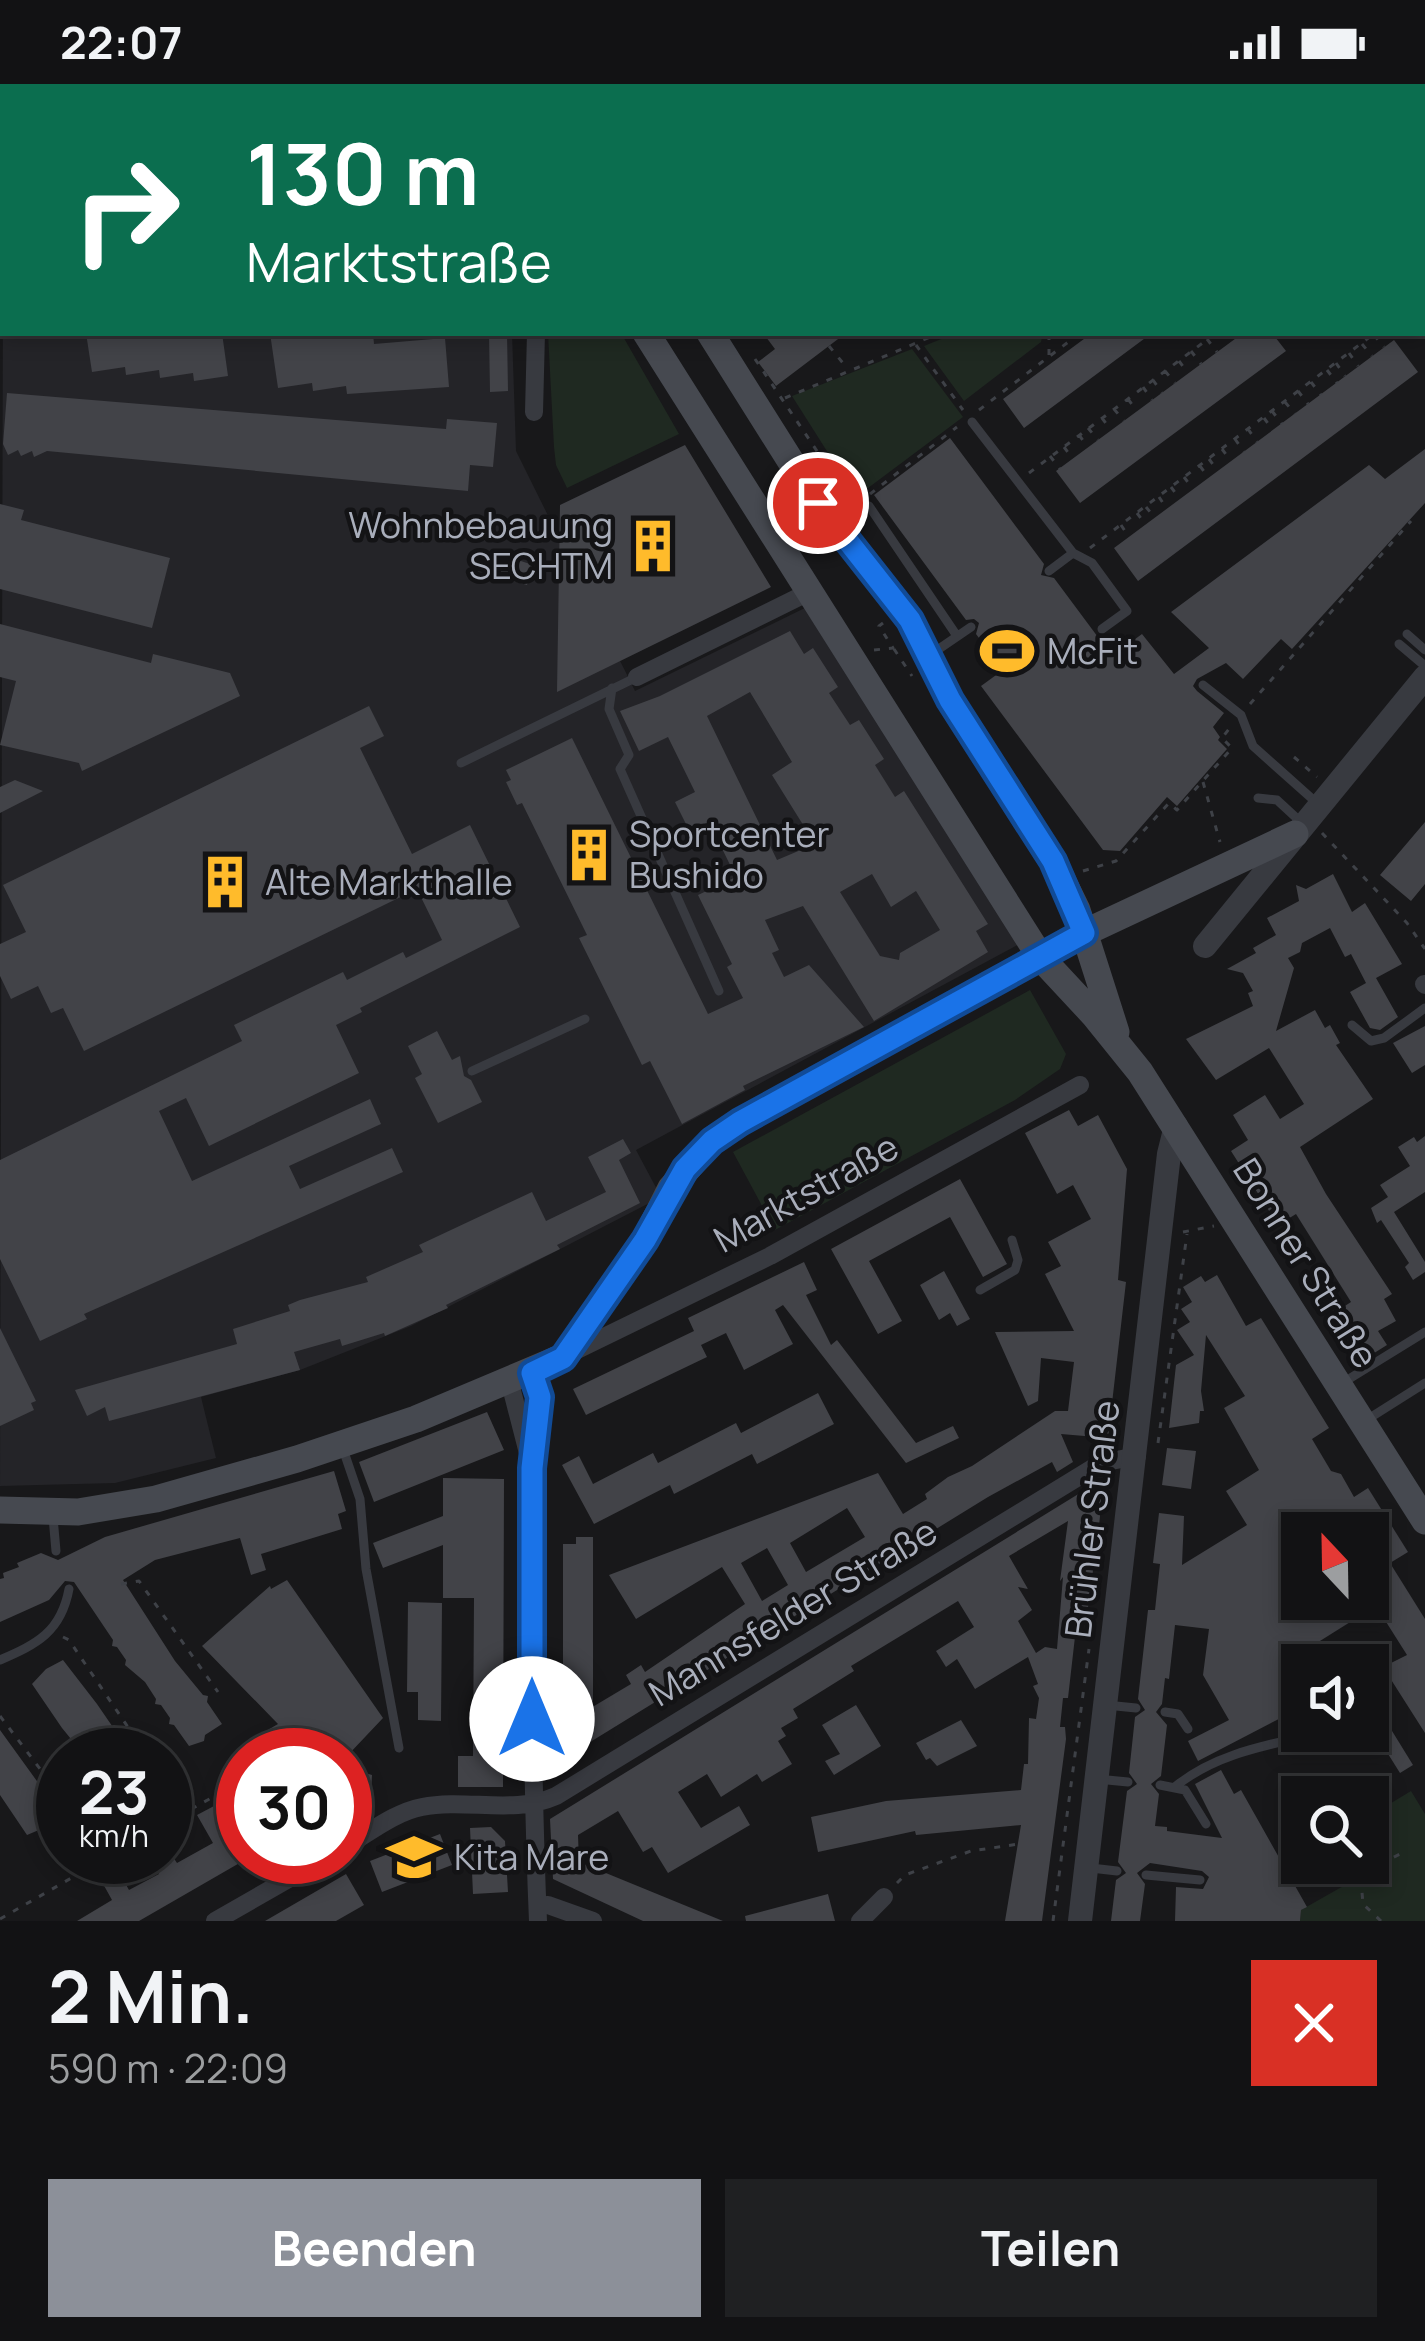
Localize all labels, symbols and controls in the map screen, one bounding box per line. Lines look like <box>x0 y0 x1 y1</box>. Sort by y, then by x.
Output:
text: 22:07 <box>60 11 183 73</box>
text: 130 m <box>246 115 479 230</box>
icon: right <box>48 132 204 288</box>
text: Marktstraße <box>246 224 552 298</box>
pin <box>767 452 869 554</box>
icon: arrive <box>785 470 851 536</box>
place label: Wohnbebauung SECHTM <box>348 500 613 590</box>
building icon: Wohnbebauung SECHTM <box>624 517 682 575</box>
sports icon: McFit <box>978 622 1036 680</box>
place label: McFit <box>1047 626 1138 675</box>
place label: Sportcenter Bushido <box>629 809 829 899</box>
building icon: Sportcenter Bushido <box>560 826 618 884</box>
building icon: Alte Markthalle <box>196 853 254 911</box>
place label: Alte Markthalle <box>265 857 513 906</box>
street label: Marktstraße <box>705 1122 907 1263</box>
street label: Bonner Straße <box>1222 1149 1390 1377</box>
street label: Brühler Straße <box>1053 1397 1130 1640</box>
street label: Mannsfelder Straße <box>640 1506 946 1717</box>
north arrow <box>1281 1512 1389 1620</box>
map controls <box>1281 1512 1389 1884</box>
button: sound <box>1281 1644 1389 1752</box>
position arrow <box>469 1656 595 1782</box>
speed limit sign: 30 <box>216 1728 372 1884</box>
text: 23 <box>79 1750 149 1832</box>
button: search <box>1281 1776 1389 1884</box>
text: km/h <box>79 1815 149 1856</box>
school or university icon: Kita Mare <box>385 1828 443 1886</box>
place label: Kita Mare <box>454 1832 609 1881</box>
text: 2 Min. <box>48 1946 254 2045</box>
button: close <box>1251 1960 1377 2086</box>
text: 590 m · 22:09 <box>48 2041 288 2095</box>
button: Beenden <box>48 2179 701 2317</box>
button: Teilen <box>725 2179 1377 2317</box>

